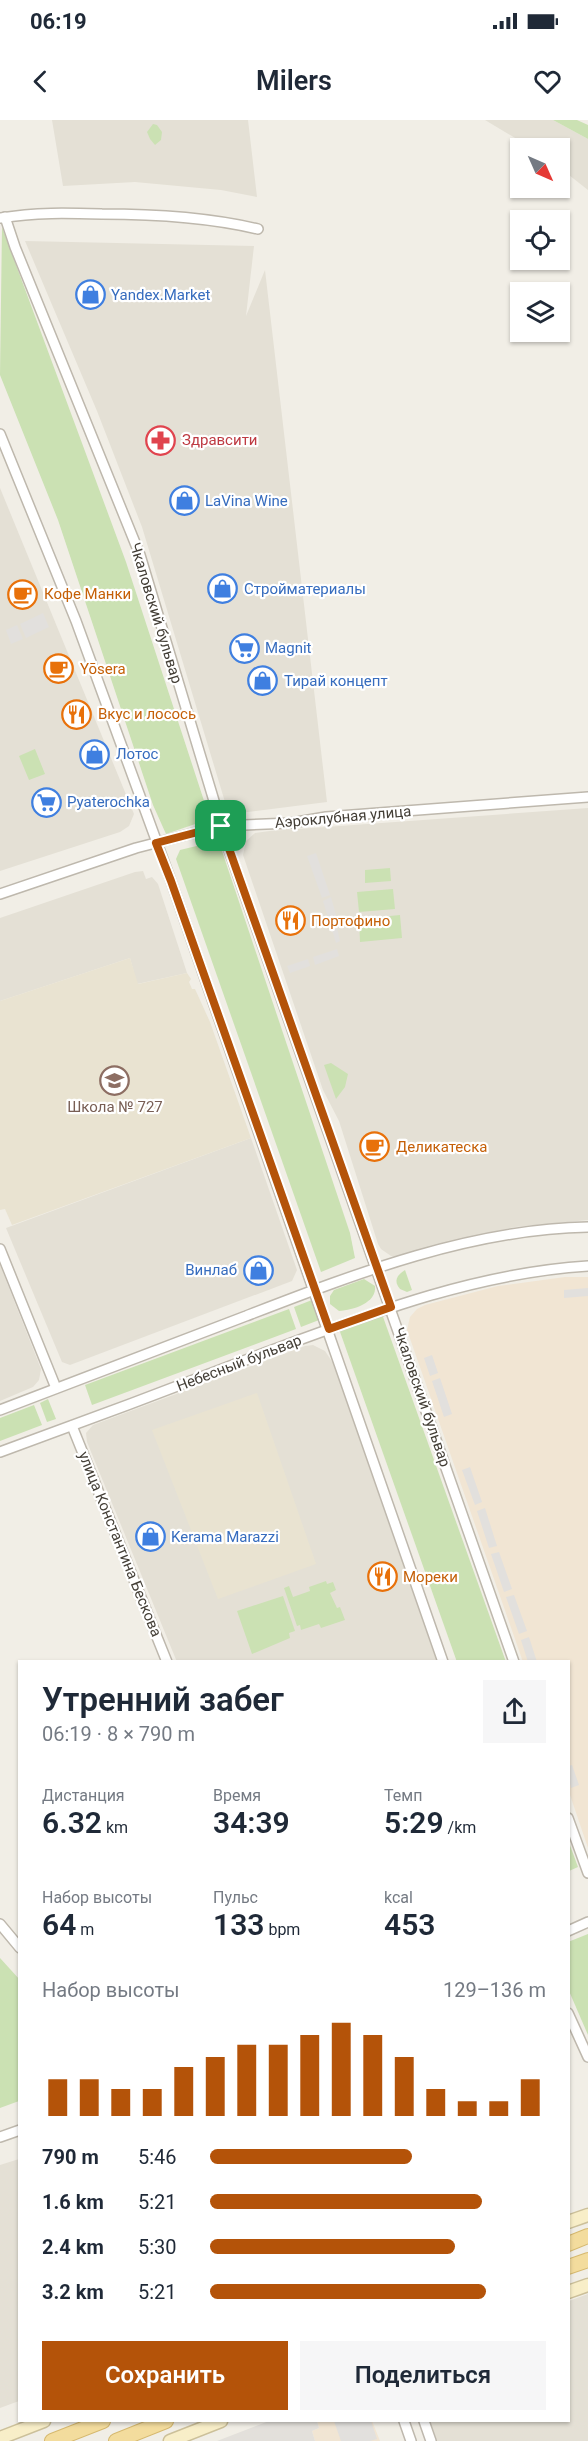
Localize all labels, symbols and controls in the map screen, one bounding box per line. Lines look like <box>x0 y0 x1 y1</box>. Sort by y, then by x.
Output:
text: 06:19 <box>30 9 87 34</box>
icon: back <box>24 65 57 98</box>
text: Milers <box>256 65 332 97</box>
icon: heart <box>531 65 564 98</box>
north arrow <box>510 138 570 198</box>
map controls <box>510 138 570 342</box>
button: locate <box>510 210 570 270</box>
shop icon: Yandex.Market <box>74 279 106 311</box>
button: layers <box>510 282 570 342</box>
place label: Yandex.Market <box>111 286 210 304</box>
pharmacy icon: Здравсити <box>145 424 177 456</box>
place label: Здравсити <box>182 431 258 449</box>
shop icon: LaVina Wine <box>168 485 200 517</box>
place label: LaVina Wine <box>205 492 288 510</box>
street label: Чкаловский бульвар <box>126 540 186 686</box>
shop icon: Стройматериалы <box>207 573 239 605</box>
cafe icon: Кофе Манки <box>7 578 39 610</box>
place label: Стройматериалы <box>244 580 366 598</box>
place label: Кофе Манки <box>44 585 131 603</box>
supermarket icon: Magnit <box>228 632 260 664</box>
place label: Magnit <box>265 639 312 657</box>
cafe icon: Yōsera <box>43 653 75 685</box>
place label: Yōsera <box>80 660 126 678</box>
shop icon: Тирай концепт <box>247 665 279 697</box>
place label: Тирай концепт <box>284 672 388 690</box>
restaurant icon: Вкус и лосось <box>61 698 93 730</box>
place label: Вкус и лосось <box>98 705 196 723</box>
shop icon: Лотос <box>79 738 111 770</box>
place label: Лотос <box>116 745 158 763</box>
supermarket icon: Pyaterochka <box>30 786 62 818</box>
place label: Pyaterochka <box>67 793 150 811</box>
pin <box>195 800 246 851</box>
street label: Аэроклубная улица <box>274 802 412 832</box>
icon: arrive <box>204 809 237 842</box>
restaurant icon: Портофино <box>274 905 306 937</box>
place label: Портофино <box>311 912 390 930</box>
school or university icon: Школа № 727 <box>99 1064 131 1096</box>
place label: Школа № 727 <box>67 1098 163 1116</box>
cafe icon: Деликатеска <box>359 1131 391 1163</box>
place label: Деликатеска <box>396 1138 487 1156</box>
shop icon: Винлаб <box>242 1254 274 1286</box>
place label: Винлаб <box>185 1261 237 1279</box>
street label: Чкаловский бульвар <box>390 1325 454 1469</box>
street label: Небесный бульвар <box>174 1331 304 1395</box>
street label: улица Константина Бескова <box>75 1449 165 1639</box>
shop icon: Kerama Marazzi <box>134 1521 166 1553</box>
place label: Kerama Marazzi <box>171 1528 279 1546</box>
restaurant icon: Мореки <box>366 1561 398 1593</box>
place label: Мореки <box>403 1568 458 1586</box>
text: Утренний забег <box>42 1680 284 1719</box>
button: share <box>483 1680 546 1743</box>
text: 06:19 · 8 × 790 m <box>42 1722 195 1746</box>
text: Дистанция <box>42 1786 125 1805</box>
text: Время <box>213 1786 261 1805</box>
text: Темп <box>384 1786 422 1805</box>
text: 6.32 <box>42 1805 102 1840</box>
text: 34:39 <box>213 1805 290 1840</box>
text: 5:29 <box>384 1805 444 1840</box>
text: km <box>102 1818 128 1837</box>
text: /km <box>444 1818 476 1837</box>
text: Набор высоты <box>42 1888 152 1907</box>
text: Пульс <box>213 1888 258 1907</box>
text: kcal <box>384 1888 413 1907</box>
text: 64 <box>42 1907 76 1942</box>
text: 133 <box>213 1907 264 1942</box>
text: 453 <box>384 1907 435 1942</box>
text: m <box>76 1920 94 1939</box>
text: bpm <box>264 1920 300 1939</box>
text: Набор высоты <box>42 1978 180 2002</box>
text: 129–136 m <box>443 1978 546 2002</box>
text: 790 m <box>42 2145 99 2169</box>
text: 5:46 <box>138 2145 177 2169</box>
text: 1.6 km <box>42 2190 104 2214</box>
text: 5:21 <box>138 2190 177 2214</box>
text: 2.4 km <box>42 2235 104 2259</box>
text: 5:30 <box>138 2235 177 2259</box>
text: 3.2 km <box>42 2280 104 2304</box>
text: 5:21 <box>138 2280 177 2304</box>
button: Сохранить <box>42 2341 288 2410</box>
button: Поделиться <box>300 2341 546 2410</box>

